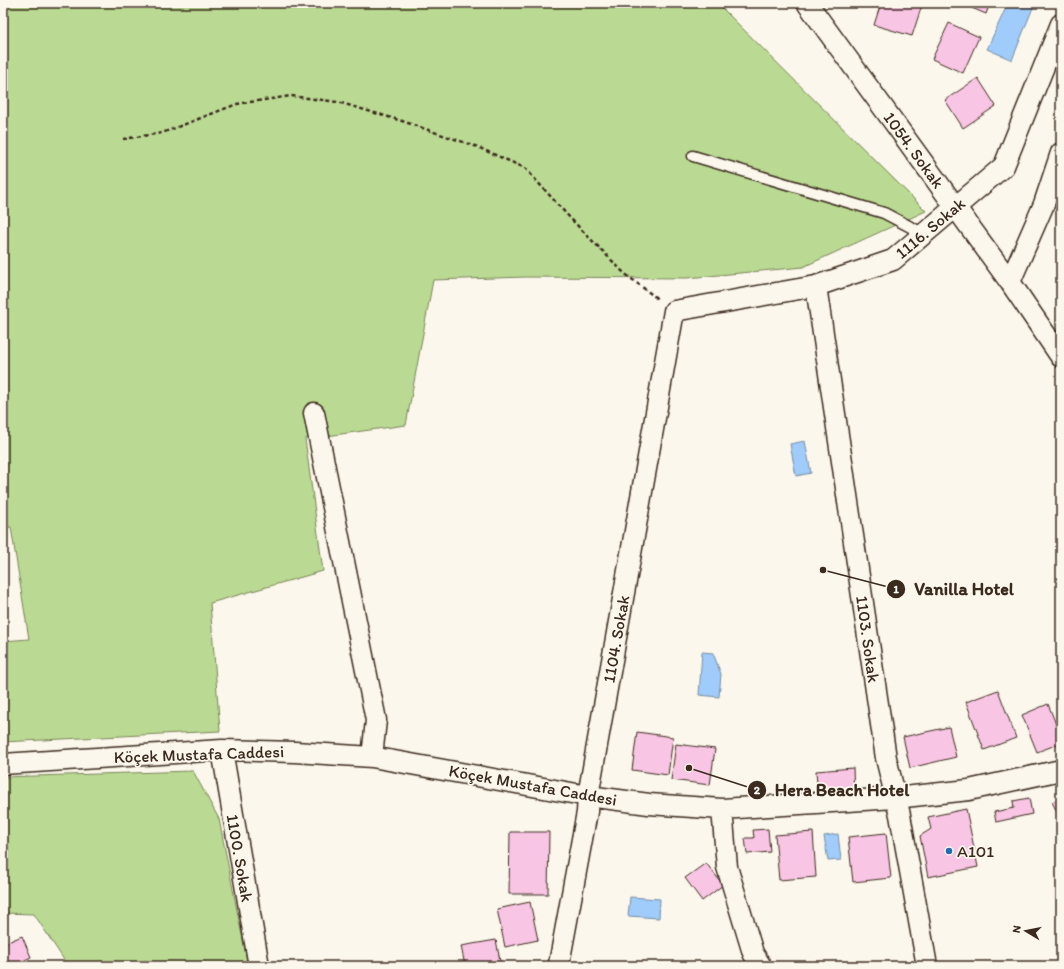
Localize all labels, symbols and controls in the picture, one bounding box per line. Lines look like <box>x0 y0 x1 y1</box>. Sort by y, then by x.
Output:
street label: 1054. Sokak <box>880 108 949 192</box>
street label: 1116. Sokak <box>891 193 969 263</box>
callout: Vanilla Hotel <box>886 574 1022 604</box>
text: Vanilla Hotel <box>914 578 1015 600</box>
text: 1 <box>893 582 899 596</box>
street label: 1104. Sokak <box>598 593 634 684</box>
street label: 1103. Sokak <box>852 594 884 684</box>
street label: Köçek Mustafa Caddesi <box>113 741 285 767</box>
street label: Köçek Mustafa Caddesi <box>447 760 619 810</box>
callout: Hera Beach Hotel <box>747 775 917 805</box>
text: Hera Beach Hotel <box>775 779 910 801</box>
text: 2 <box>754 783 761 797</box>
street label: 1100. Sokak <box>222 813 258 904</box>
place label: A101 <box>957 841 994 861</box>
marker: A101 <box>944 846 954 856</box>
north arrow <box>1006 911 1046 951</box>
text: N <box>1010 925 1024 934</box>

